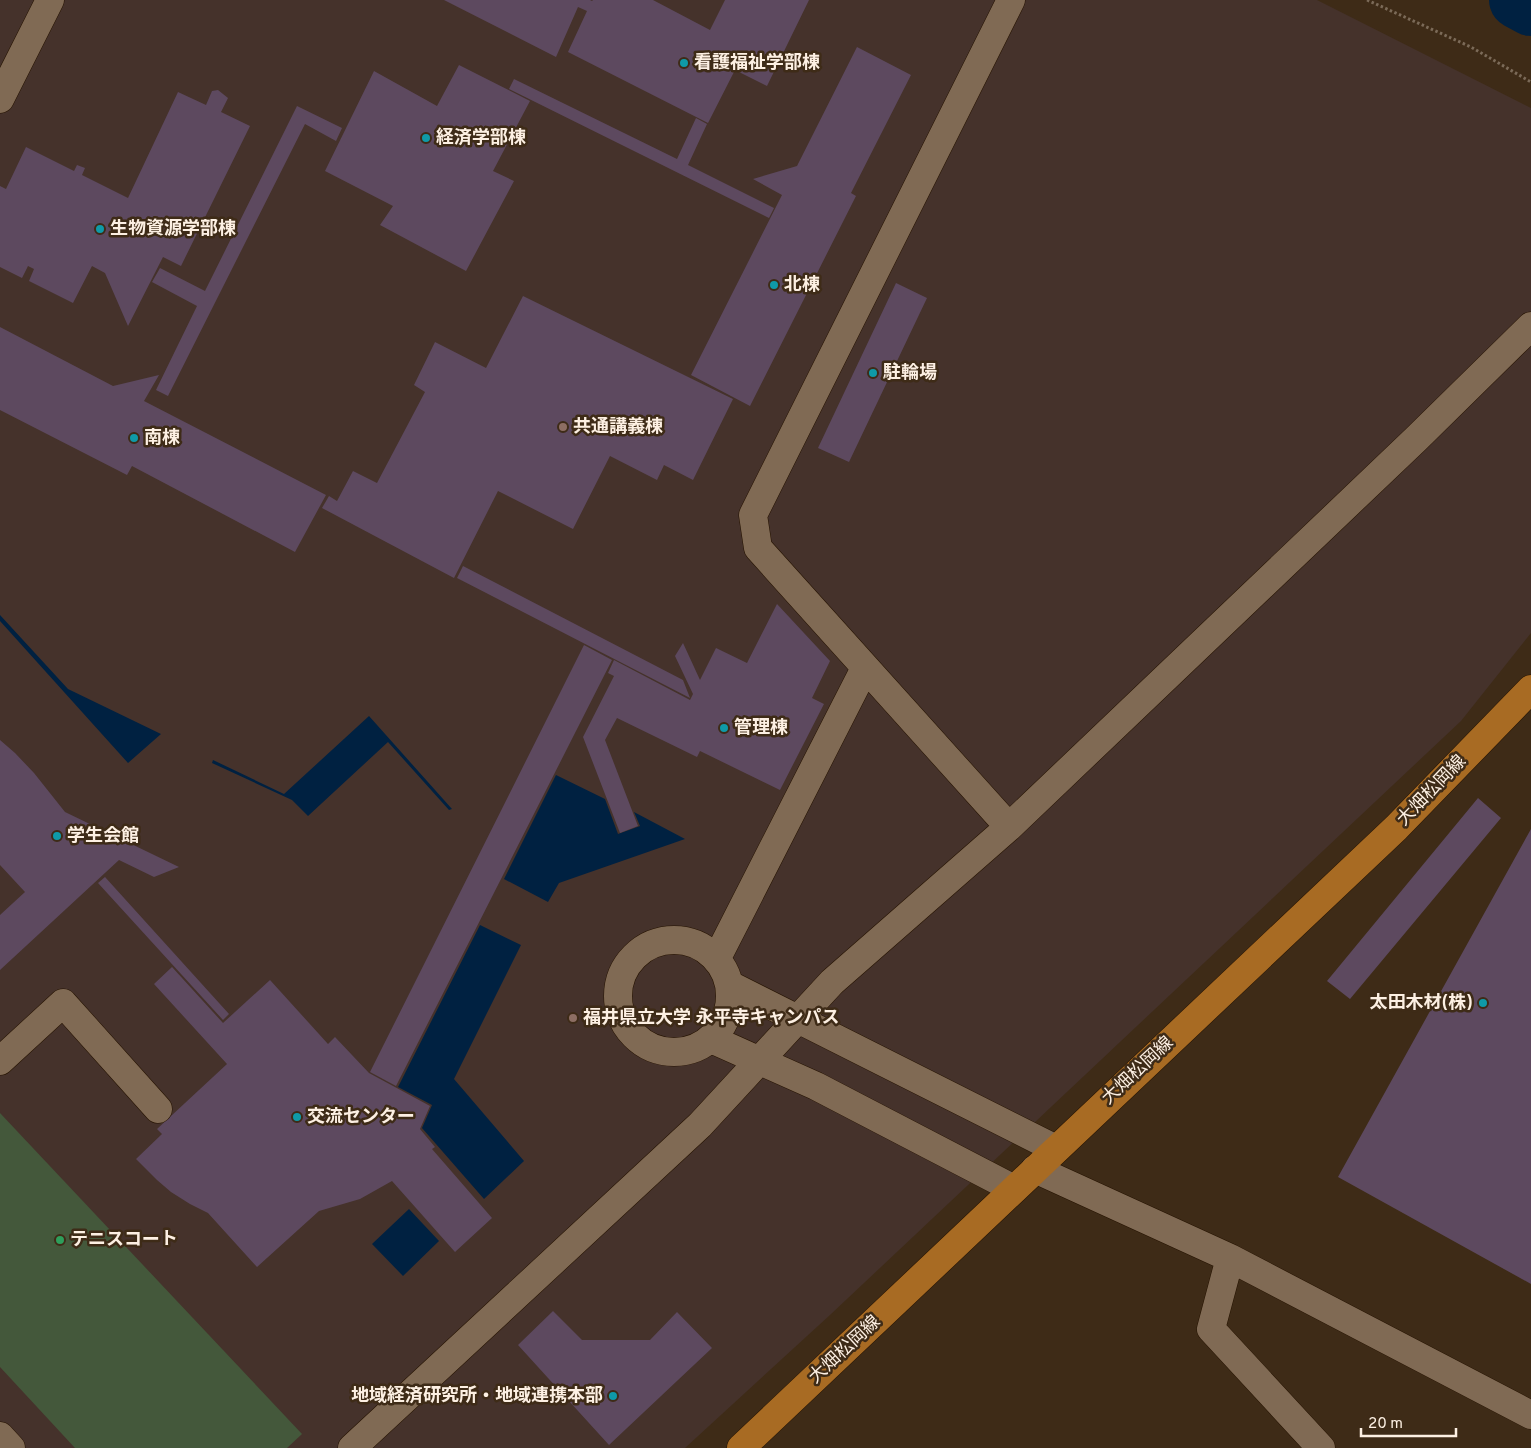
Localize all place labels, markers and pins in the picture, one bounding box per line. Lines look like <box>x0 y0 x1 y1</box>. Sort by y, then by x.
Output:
place label: 看護福祉学部棟 <box>694 52 820 75</box>
marker: 看護福祉学部棟 <box>678 57 690 69</box>
place label: 経済学部棟 <box>436 127 526 150</box>
marker: 経済学部棟 <box>420 132 432 144</box>
place label: 生物資源学部棟 <box>110 218 236 241</box>
marker: 生物資源学部棟 <box>94 223 106 235</box>
place label: 北棟 <box>784 274 820 297</box>
marker: 北棟 <box>768 279 780 291</box>
place label: 駐輪場 <box>883 362 937 385</box>
marker: 駐輪場 <box>867 367 879 379</box>
place label: 共通講義棟 <box>573 416 663 439</box>
marker: 共通講義棟 <box>557 421 569 433</box>
place label: 南棟 <box>144 427 180 450</box>
marker: 南棟 <box>128 432 140 444</box>
place label: 管理棟 <box>734 717 788 740</box>
marker: 管理棟 <box>718 722 730 734</box>
place label: 学生会館 <box>67 825 139 848</box>
marker: 学生会館 <box>51 830 63 842</box>
place label: 太田木材(株) <box>1370 992 1473 1015</box>
marker: 太田木材(株) <box>1477 997 1489 1009</box>
place label: 福井県立大学 永平寺キャンパス <box>583 1007 840 1030</box>
marker: 福井県立大学 永平寺キャンパス <box>567 1012 579 1024</box>
place label: 交流センター <box>307 1106 415 1129</box>
marker: 交流センター <box>291 1111 303 1123</box>
place label: テニスコート <box>70 1229 178 1252</box>
marker: テニスコート <box>54 1234 66 1246</box>
place label: 地域経済研究所・地域連携本部 <box>351 1385 603 1408</box>
marker: 地域経済研究所・地域連携本部 <box>607 1390 619 1402</box>

